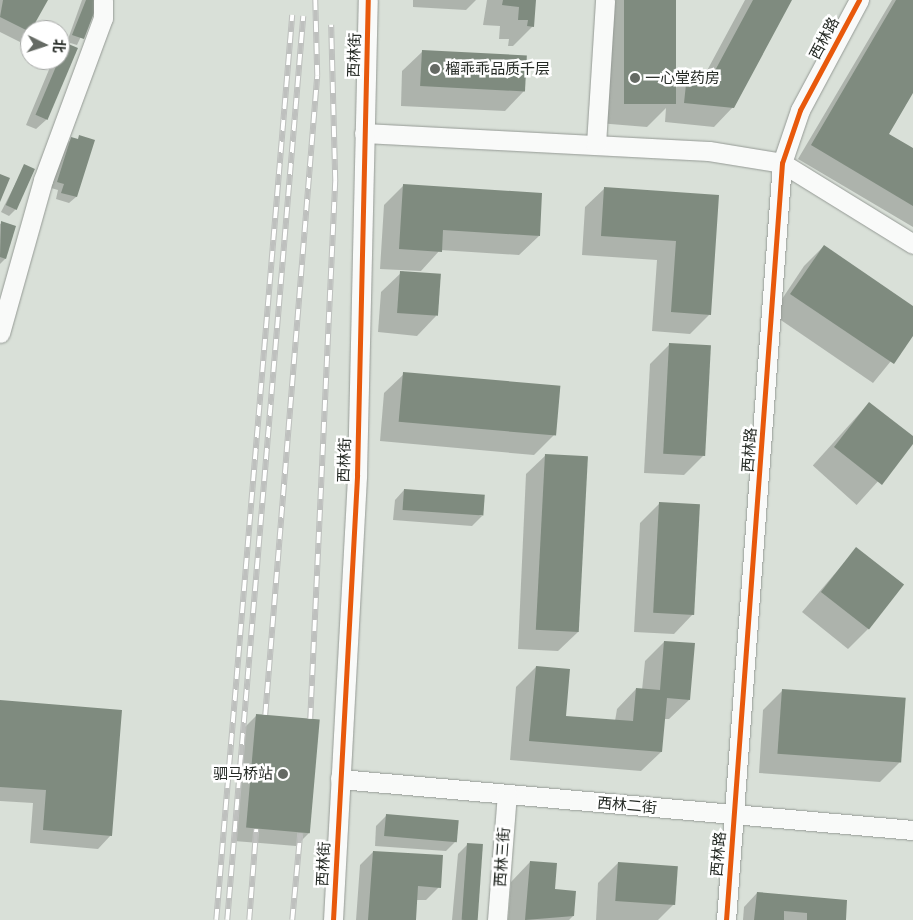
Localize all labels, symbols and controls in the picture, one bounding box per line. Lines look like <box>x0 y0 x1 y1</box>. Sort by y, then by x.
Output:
street label: 西林路 <box>805 14 843 62</box>
north arrow <box>20 20 70 70</box>
street label: 西林街 <box>344 32 364 78</box>
text: 北 <box>49 38 68 54</box>
place label: 榴乖乖品质千层 <box>445 60 550 78</box>
marker: 榴乖乖品质千层 <box>429 63 441 75</box>
place label: 一心堂药房 <box>645 69 720 87</box>
marker: 一心堂药房 <box>629 72 641 84</box>
street label: 西林路 <box>738 427 760 473</box>
street label: 西林街 <box>334 437 354 483</box>
place label: 驷马桥站 <box>213 765 273 783</box>
marker: 驷马桥站 <box>277 768 289 780</box>
street label: 西林二街 <box>596 793 658 817</box>
street label: 西林三街 <box>491 826 513 888</box>
street label: 西林路 <box>707 831 729 877</box>
street label: 西林街 <box>313 841 333 887</box>

